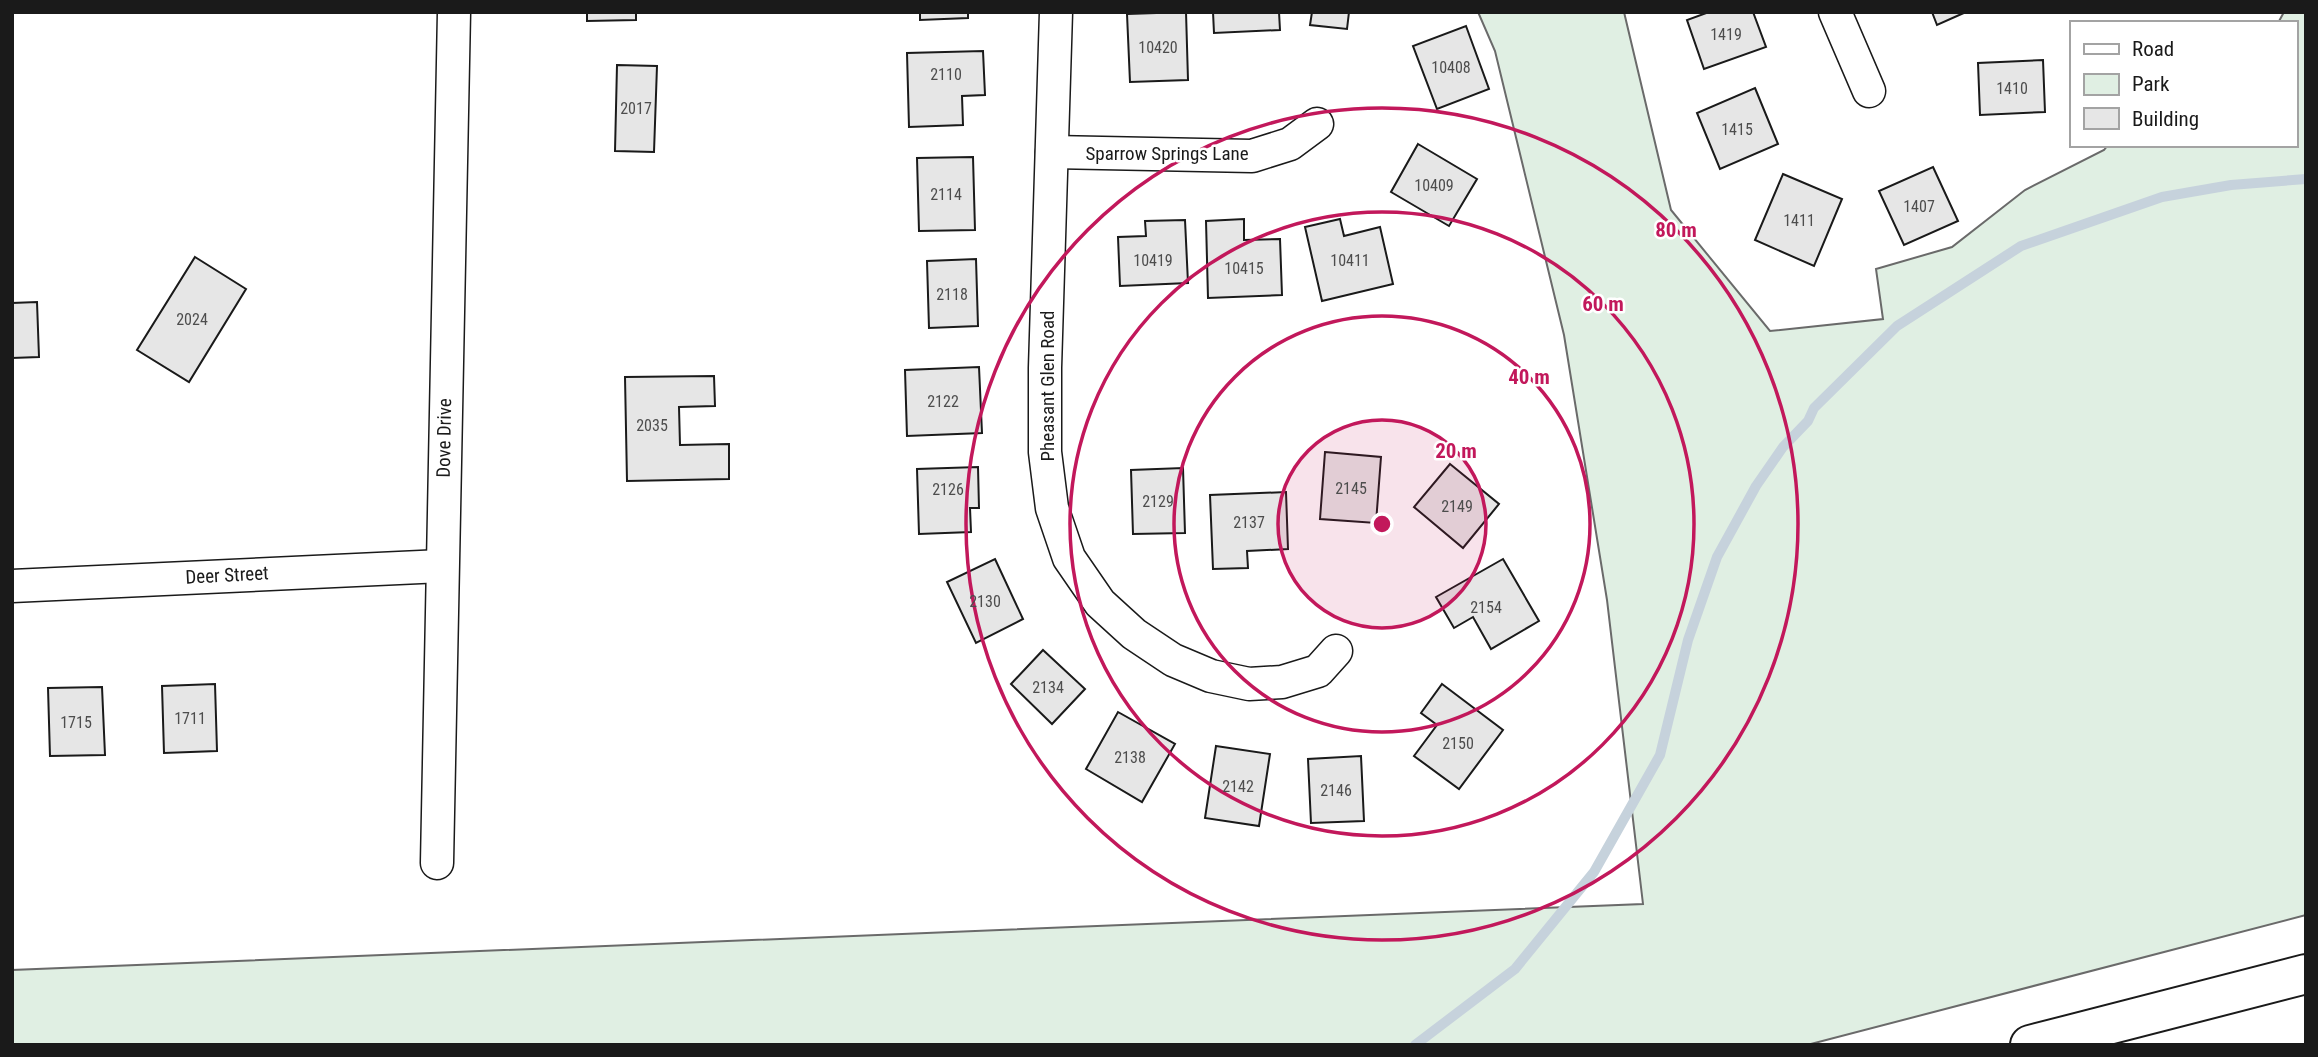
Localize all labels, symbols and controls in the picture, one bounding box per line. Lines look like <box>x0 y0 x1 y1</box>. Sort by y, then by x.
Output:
legend <box>2070 21 2297 147</box>
house number: 1419 <box>1710 25 1742 44</box>
text: Road <box>2132 37 2174 61</box>
house number: 10420 <box>1138 38 1178 57</box>
house number: 10408 <box>1431 58 1471 77</box>
house number: 2110 <box>930 65 962 84</box>
text: Park <box>2132 72 2170 96</box>
house number: 1410 <box>1996 79 2028 98</box>
house number: 2017 <box>620 99 652 118</box>
text: Building <box>2132 107 2199 131</box>
house number: 1415 <box>1721 120 1753 139</box>
street label: Sparrow Springs Lane <box>1085 142 1249 165</box>
house number: 10409 <box>1414 176 1454 195</box>
house number: 2114 <box>930 185 962 204</box>
house number: 1407 <box>1903 197 1935 216</box>
house number: 1411 <box>1783 211 1815 230</box>
text: 80 m <box>1655 218 1697 242</box>
house number: 10419 <box>1133 251 1173 270</box>
house number: 10411 <box>1330 251 1370 270</box>
house number: 10415 <box>1224 259 1264 278</box>
house number: 2118 <box>936 285 968 304</box>
text: 60 m <box>1582 292 1624 316</box>
house number: 2024 <box>176 310 208 329</box>
street label: Pheasant Glen Road <box>1036 311 1059 461</box>
text: 40 m <box>1508 365 1550 389</box>
house number: 2122 <box>927 392 959 411</box>
street label: Dove Drive <box>432 398 456 478</box>
house number: 2035 <box>636 416 668 435</box>
text: 20 m <box>1435 439 1477 463</box>
house number: 2145 <box>1335 479 1367 498</box>
house number: 2126 <box>932 480 964 499</box>
house number: 2129 <box>1142 492 1174 511</box>
house number: 2149 <box>1441 497 1473 516</box>
centre of rings <box>1370 512 1394 536</box>
house number: 2137 <box>1233 513 1265 532</box>
street label: Deer Street <box>185 561 269 589</box>
house number: 2130 <box>969 592 1001 611</box>
house number: 2154 <box>1470 598 1502 617</box>
house number: 2134 <box>1032 678 1064 697</box>
house number: 1711 <box>174 709 206 728</box>
house number: 1715 <box>60 713 92 732</box>
house number: 2150 <box>1442 734 1474 753</box>
house number: 2138 <box>1114 748 1146 767</box>
house number: 2142 <box>1222 777 1254 796</box>
house number: 2146 <box>1320 781 1352 800</box>

